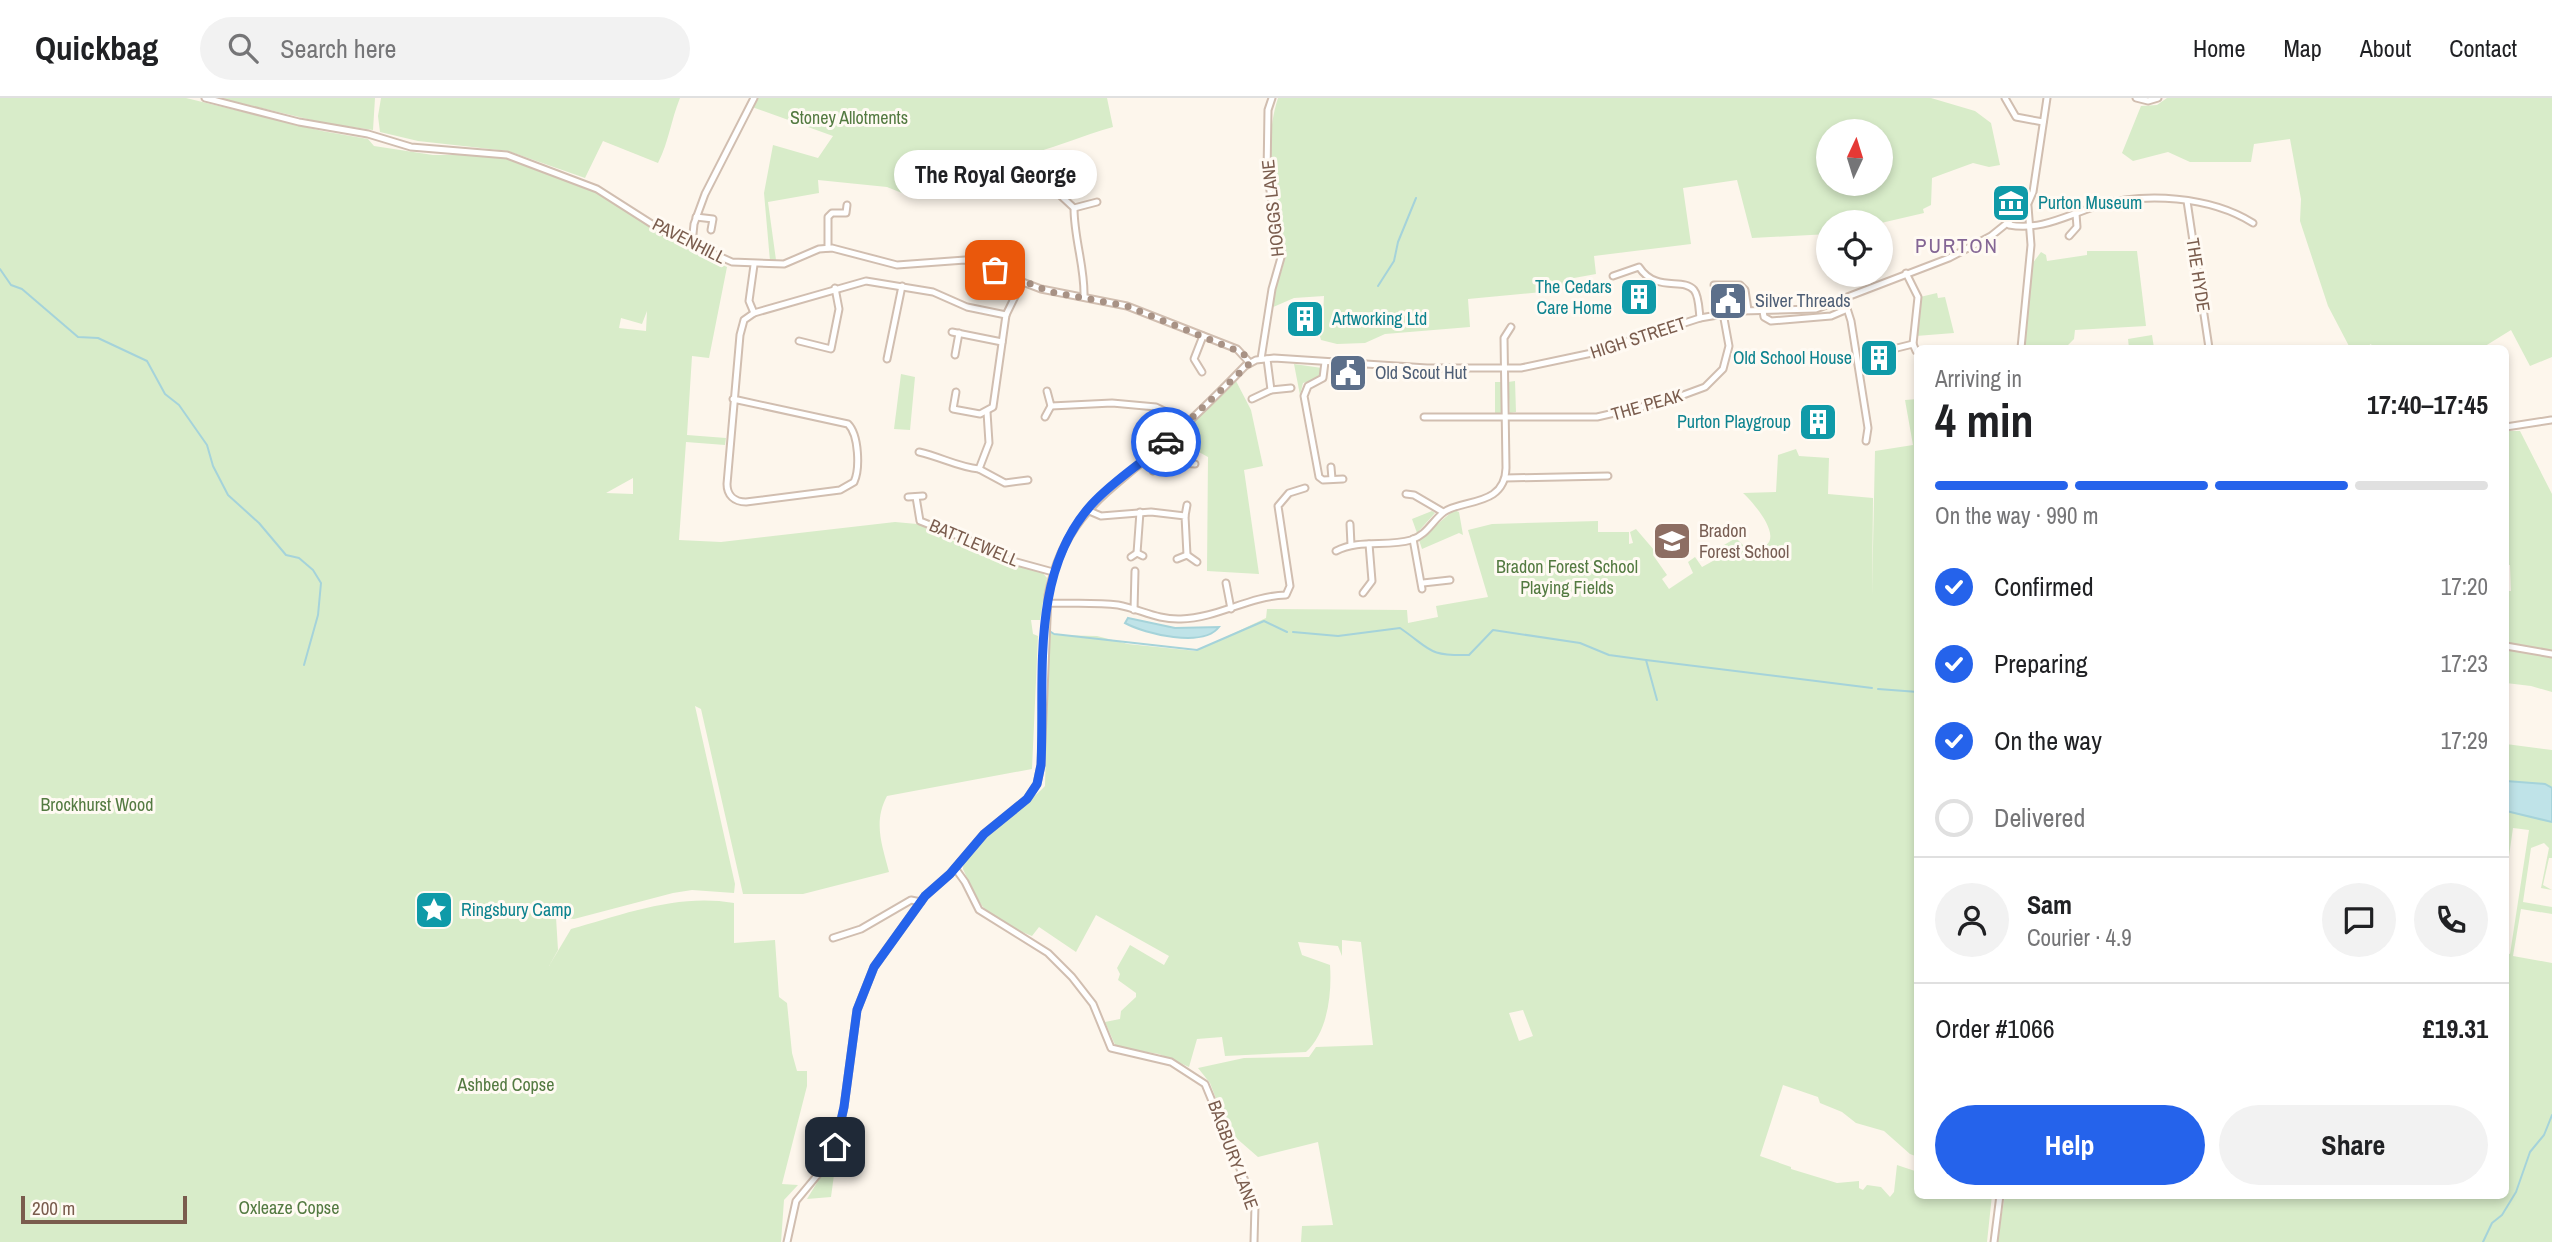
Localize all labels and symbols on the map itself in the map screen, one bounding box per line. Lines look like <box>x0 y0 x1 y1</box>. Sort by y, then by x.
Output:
park label: Stoney Allotments <box>790 105 908 130</box>
north arrow <box>1816 119 1894 196</box>
callout: The Royal George <box>894 151 1096 200</box>
street label: HOGGS LANE <box>1255 158 1290 258</box>
museum icon: Purton Museum <box>1990 182 2032 224</box>
place label: Purton Museum <box>2038 190 2142 215</box>
street label: PAVENHILL <box>648 211 730 270</box>
district label: PURTON <box>1915 231 1999 260</box>
street label: THE HYDE <box>2180 236 2217 314</box>
pin <box>965 240 1025 300</box>
place label: The Cedars Care Home <box>1535 274 1612 320</box>
building icon: The Cedars Care Home <box>1618 276 1660 318</box>
public building icon: Silver Threads <box>1707 280 1749 322</box>
place label: Silver Threads <box>1755 288 1851 313</box>
building icon: Artworking Ltd <box>1284 298 1326 340</box>
place label: Artworking Ltd <box>1331 306 1427 331</box>
street label: HIGH STREET <box>1587 310 1689 365</box>
building icon: Old School House <box>1858 337 1900 379</box>
place label: Old School House <box>1733 345 1852 370</box>
public building icon: Old Scout Hut <box>1327 352 1369 394</box>
place label: Old Scout Hut <box>1375 360 1467 385</box>
street label: THE PEAK <box>1608 382 1686 427</box>
building icon: Purton Playgroup <box>1797 401 1839 443</box>
courier <box>1131 407 1201 477</box>
place label: Purton Playgroup <box>1677 409 1791 434</box>
street label: BATTLEWELL <box>926 512 1023 573</box>
place label: Bradon Forest School <box>1699 518 1789 564</box>
school or university icon: Bradon Forest School <box>1651 520 1693 562</box>
park label: Bradon Forest School Playing Fields <box>1496 554 1638 600</box>
park label: Brockhurst Wood <box>41 792 153 817</box>
place icon: Ringsbury Camp <box>413 889 455 931</box>
place label: Ringsbury Camp <box>461 897 572 922</box>
park label: Ashbed Copse <box>457 1072 554 1097</box>
street label: BAGBURY LANE <box>1202 1097 1265 1213</box>
pin <box>805 1117 865 1177</box>
scale bar <box>21 1193 187 1225</box>
park label: Oxleaze Copse <box>239 1195 339 1220</box>

